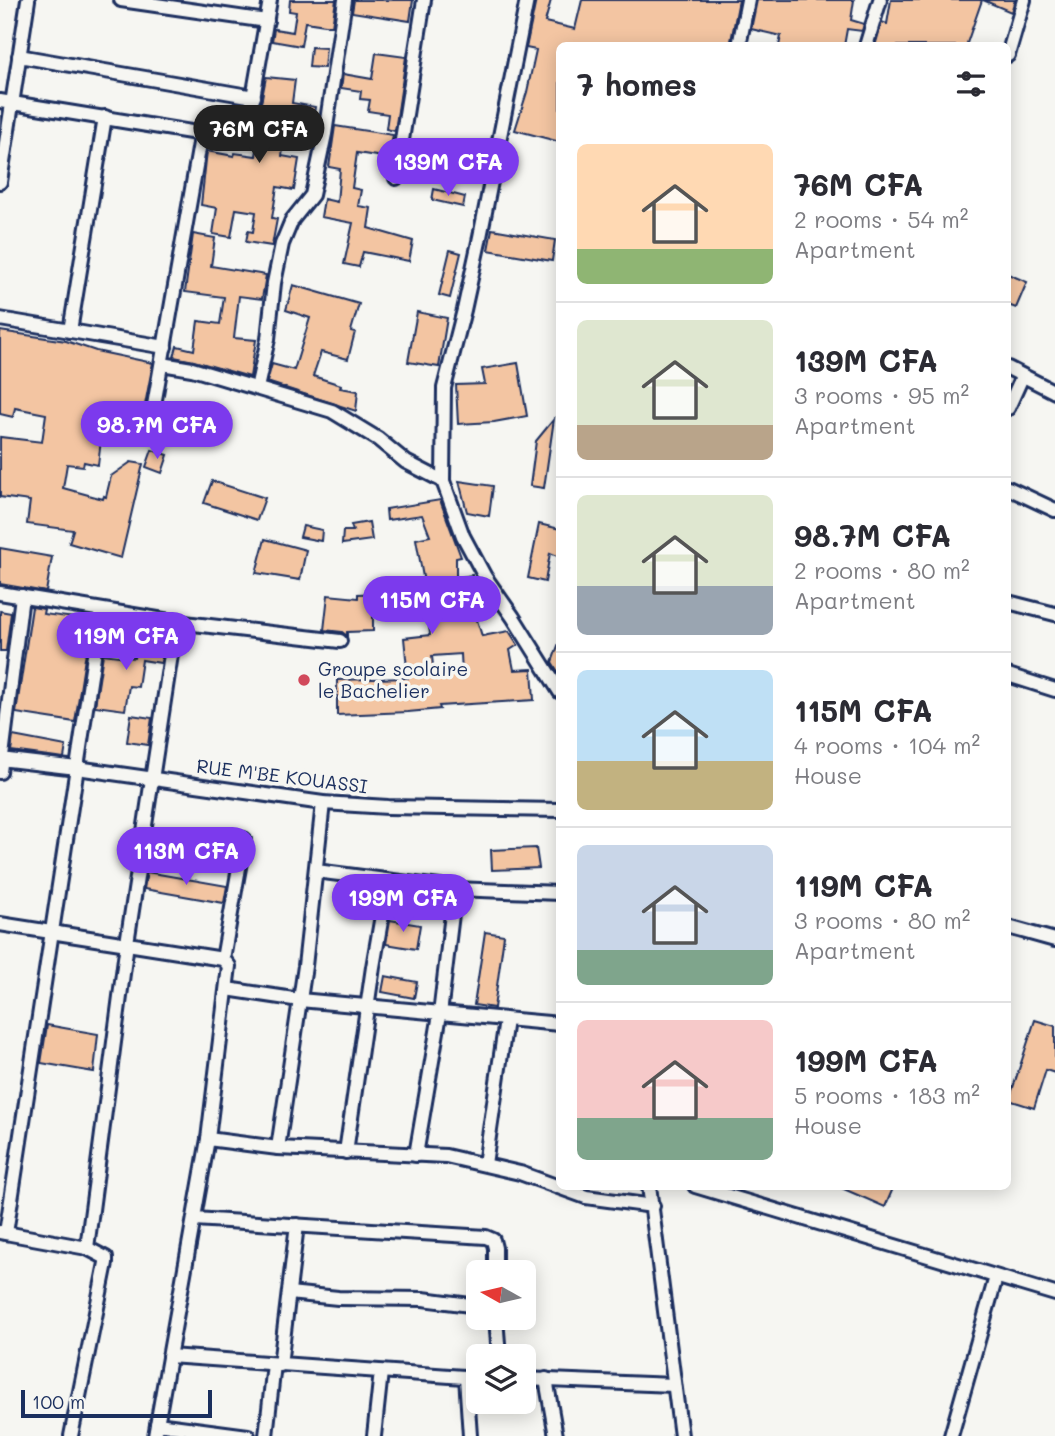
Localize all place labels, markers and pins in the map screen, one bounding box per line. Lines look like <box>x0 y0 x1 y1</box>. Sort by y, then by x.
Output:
pin: 76M CFA <box>194 106 324 165</box>
pin: 139M CFA <box>376 138 520 198</box>
pin: 98.7M CFA <box>77 402 237 461</box>
pin: 115M CFA <box>360 576 504 636</box>
pin: 119M CFA <box>54 612 198 672</box>
place label: Groupe scolaire le Bachelier <box>318 656 468 703</box>
marker: Groupe scolaire le Bachelier <box>296 672 312 688</box>
pin: 113M CFA <box>114 828 258 887</box>
pin: 199M CFA <box>331 874 475 934</box>

